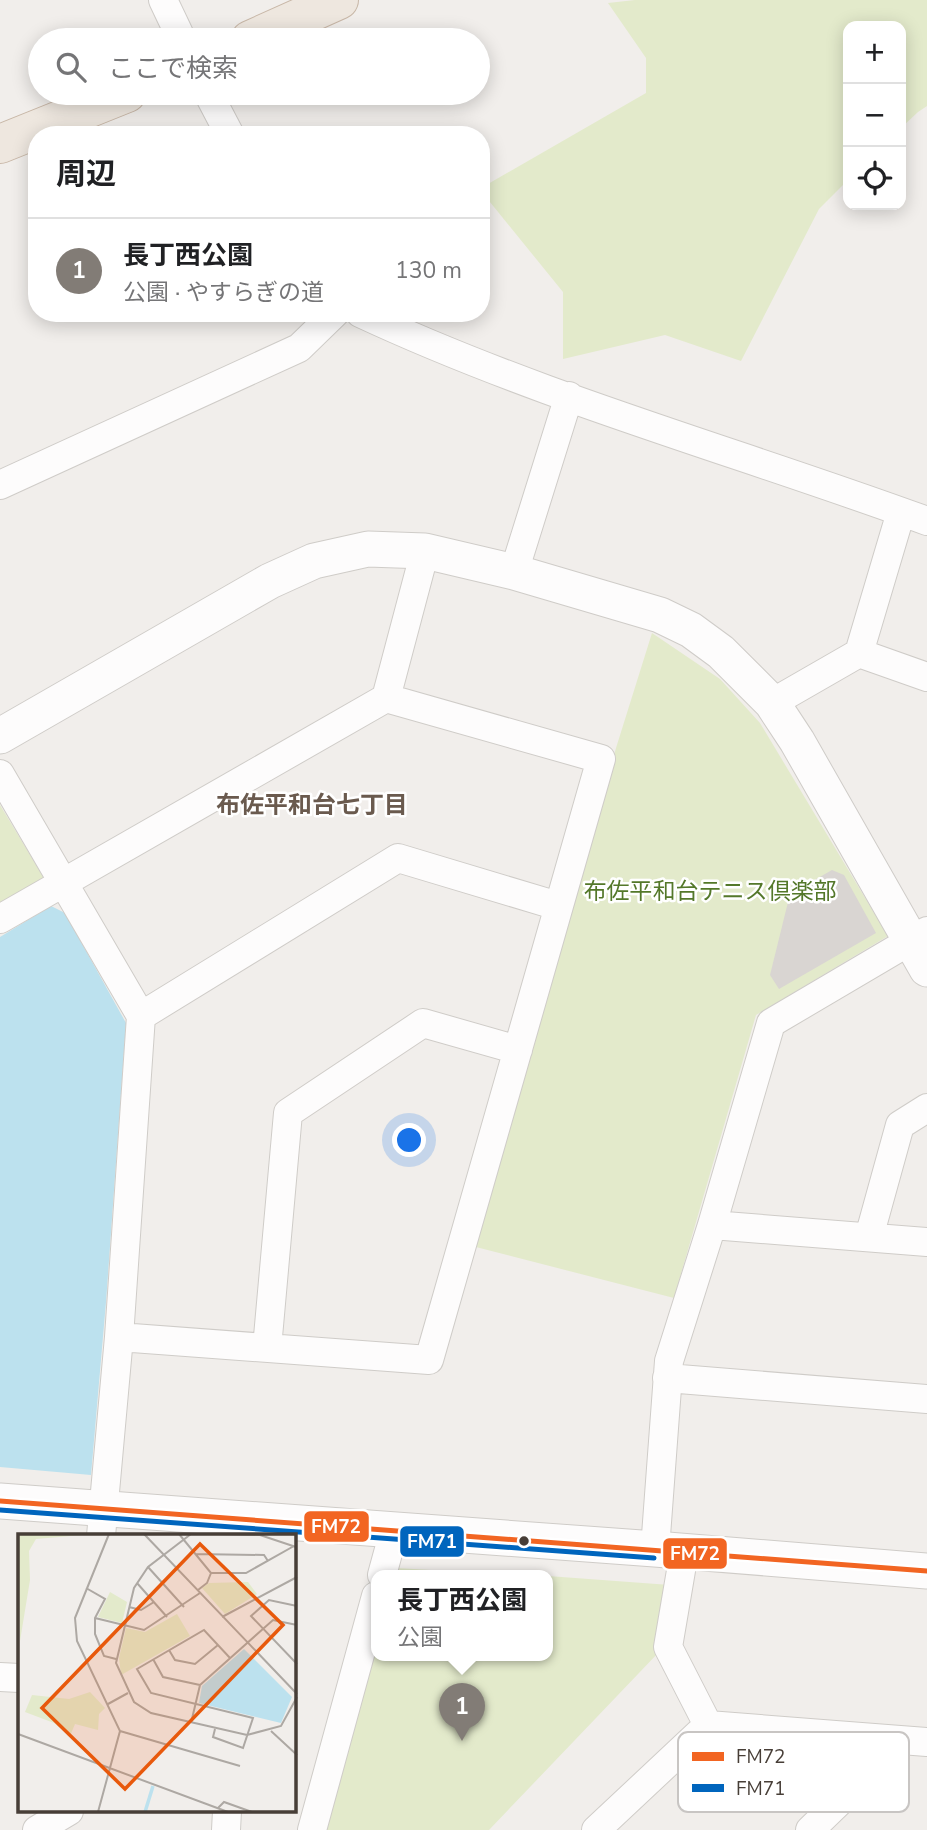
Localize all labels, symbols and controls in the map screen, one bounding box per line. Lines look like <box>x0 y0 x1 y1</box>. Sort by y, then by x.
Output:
map controls <box>843 21 906 210</box>
button: + <box>843 21 906 84</box>
search box <box>28 28 490 105</box>
icon: search <box>52 48 90 86</box>
text: ここで検索 <box>108 51 238 86</box>
button: − <box>843 84 906 147</box>
button: locate <box>843 147 906 210</box>
text: 周辺 <box>56 154 116 195</box>
text: 長丁西公園 <box>123 238 253 273</box>
text: 1 <box>72 255 86 286</box>
text: 130 m <box>395 255 462 286</box>
text: 公園 · やすらぎの道 <box>123 277 324 308</box>
district label: 布佐平和台七丁目 <box>216 789 408 821</box>
park label: 布佐平和台テニス倶楽部 <box>584 876 837 907</box>
your location <box>392 1123 426 1157</box>
line badge: FM72 <box>303 1510 370 1543</box>
text: FM72 <box>311 1514 361 1540</box>
line badge: FM71 <box>399 1525 465 1558</box>
text: FM71 <box>407 1529 457 1555</box>
inset map <box>18 1534 296 1812</box>
unlabelled marker <box>517 1534 531 1548</box>
line badge: FM72 <box>662 1537 728 1570</box>
text: FM72 <box>670 1541 720 1567</box>
popup <box>371 1570 553 1661</box>
text: 長丁西公園 <box>397 1583 527 1618</box>
text: 公園 <box>397 1622 443 1653</box>
pin: 1 <box>439 1683 485 1741</box>
legend <box>678 1732 909 1812</box>
text: FM72 <box>736 1744 785 1770</box>
text: FM71 <box>736 1776 785 1802</box>

